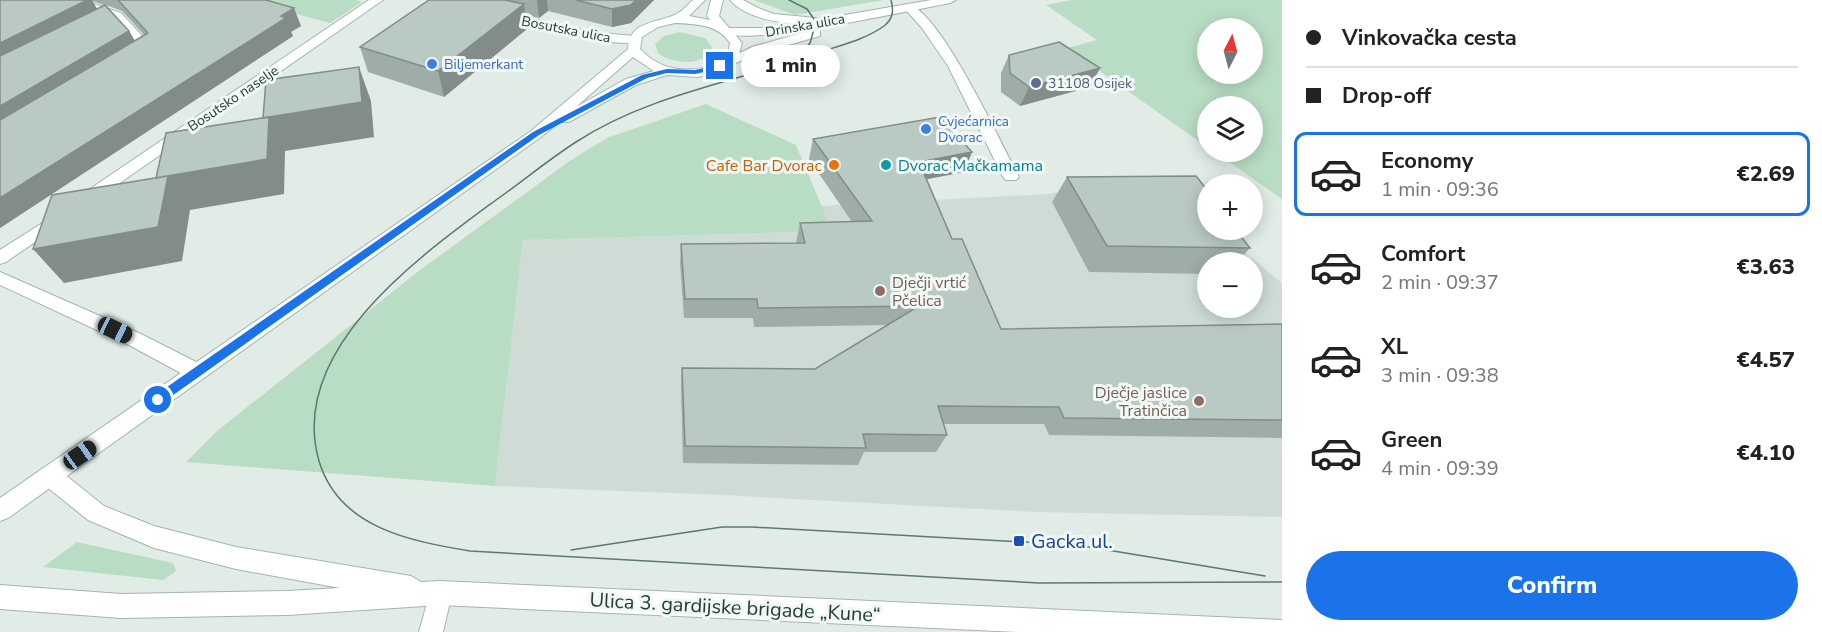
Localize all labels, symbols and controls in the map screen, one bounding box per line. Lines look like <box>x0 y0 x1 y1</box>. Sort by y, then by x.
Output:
street label: Drinska ulica <box>764 9 846 42</box>
street label: Bosutska ulica <box>520 12 612 47</box>
north arrow <box>1197 18 1263 84</box>
map controls <box>1197 18 1263 318</box>
text: Vinkovačka cesta <box>1342 23 1517 53</box>
callout: 1 min <box>741 45 840 87</box>
route end <box>706 52 733 79</box>
text: 1 min <box>764 52 817 79</box>
place label: Biljemerkant <box>444 55 523 74</box>
marker: Biljemerkant <box>425 57 439 71</box>
street label: Bosutsko naselje <box>184 61 283 136</box>
place label: 31108 Osijek <box>1048 74 1133 93</box>
marker: 31108 Osijek <box>1029 76 1043 90</box>
text: Drop-off <box>1342 81 1431 111</box>
button: layers <box>1197 96 1263 162</box>
place label: Cvjećarnica Dvorac <box>938 112 1009 147</box>
marker: Cvjećarnica Dvorac <box>919 122 933 136</box>
text: Economy <box>1381 146 1473 176</box>
icon: car <box>1309 147 1363 201</box>
place label: Cafe Bar Dvorac <box>706 155 823 177</box>
place label: Dvorac Mačkamama <box>898 155 1043 177</box>
marker: Cafe Bar Dvorac <box>827 158 841 172</box>
marker: Dvorac Mačkamama <box>879 158 893 172</box>
text: €2.69 <box>1736 159 1795 189</box>
button: + <box>1197 174 1263 240</box>
text: 1 min · 09:36 <box>1381 176 1499 203</box>
text: Comfort <box>1381 239 1465 269</box>
icon: car <box>1309 240 1363 294</box>
button: − <box>1197 252 1263 318</box>
text: €3.63 <box>1736 252 1795 282</box>
text: 2 min · 09:37 <box>1381 269 1499 296</box>
place label: Dječji vrtić Pčelica <box>892 272 967 312</box>
marker: Dječji vrtić Pčelica <box>873 284 887 298</box>
car <box>95 314 135 346</box>
text: XL <box>1381 332 1408 362</box>
icon: car <box>1309 333 1363 387</box>
text: €4.57 <box>1736 345 1795 375</box>
text: 3 min · 09:38 <box>1381 362 1499 389</box>
place label: Dječje jaslice Tratinčica <box>1095 382 1187 422</box>
route start <box>144 386 171 413</box>
marker: Dječje jaslice Tratinčica <box>1192 394 1206 408</box>
text: Green <box>1381 425 1442 455</box>
icon: car <box>1309 426 1363 480</box>
car <box>60 437 100 473</box>
text: €4.10 <box>1736 438 1795 468</box>
text: 4 min · 09:39 <box>1381 455 1499 482</box>
place label: Gacka ul. <box>1031 528 1113 555</box>
marker: Gacka ul. <box>1012 534 1026 548</box>
button: Confirm <box>1306 551 1798 620</box>
street label: Ulica 3. gardijske brigade „Kune“ <box>589 586 881 629</box>

